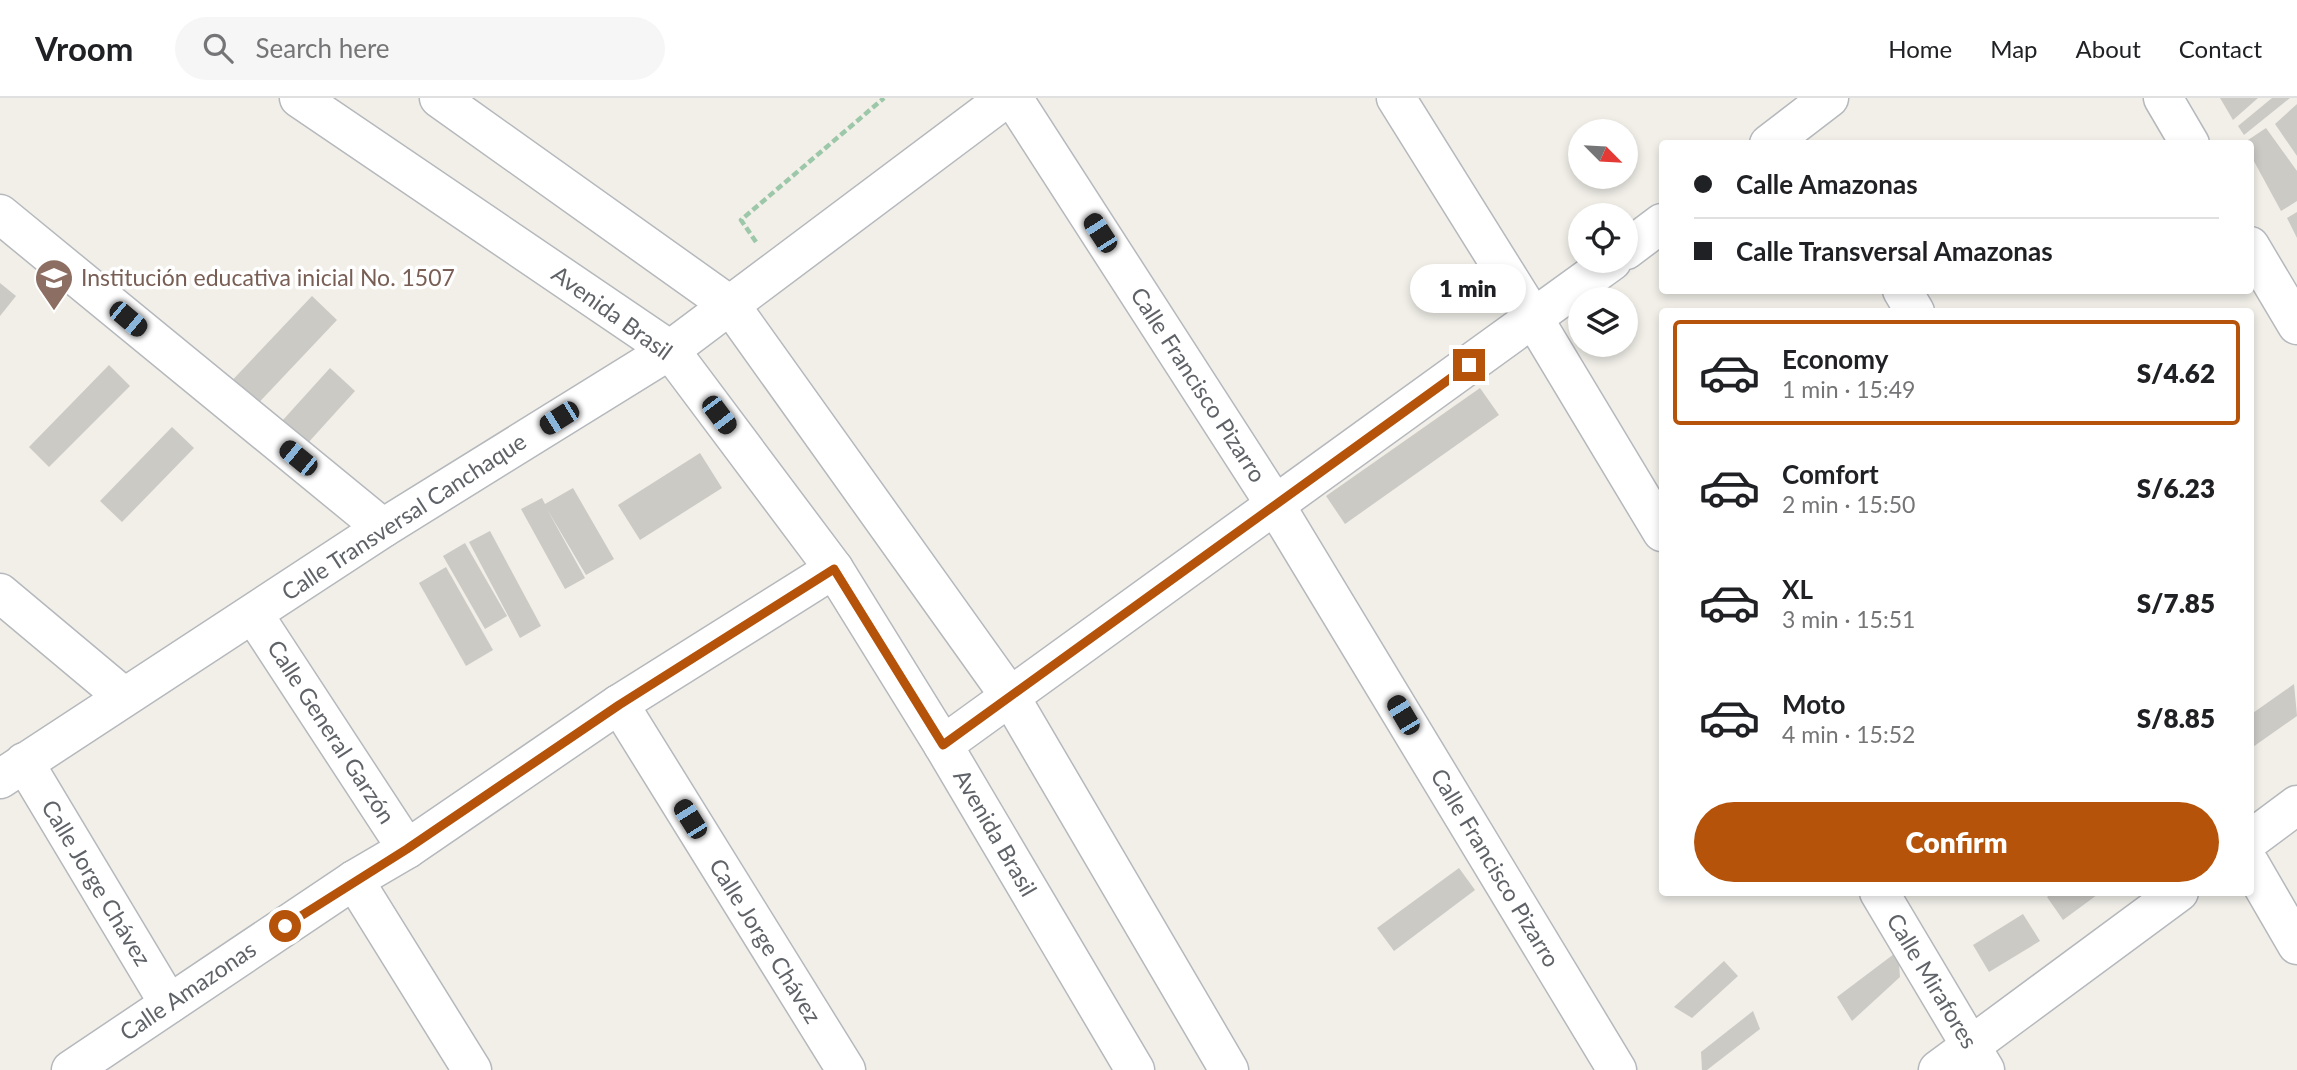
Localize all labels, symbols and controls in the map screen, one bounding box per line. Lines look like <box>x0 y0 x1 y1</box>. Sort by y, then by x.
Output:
search box <box>175 17 665 80</box>
text: Vroom <box>35 28 133 68</box>
icon: search <box>199 29 237 67</box>
text: Search here <box>255 32 390 64</box>
text: Home <box>1888 34 1952 63</box>
text: Map <box>1990 34 2038 63</box>
text: About <box>2076 34 2141 63</box>
text: Contact <box>2179 34 2262 63</box>
north arrow <box>1568 119 1638 189</box>
map controls <box>1568 119 1638 357</box>
text: Calle Amazonas <box>1736 168 1918 200</box>
button: locate <box>1568 203 1638 273</box>
car <box>1080 210 1121 256</box>
text: Calle Transversal Amazonas <box>1736 235 2053 267</box>
school or university icon: Institución educativa inicial No. 1507 <box>33 257 75 312</box>
street label: Avenida Brasil <box>547 259 678 365</box>
place label: Institución educativa inicial No. 1507 <box>81 263 455 291</box>
callout: 1 min <box>1411 264 1527 313</box>
text: 1 min <box>1439 274 1497 302</box>
street label: Calle Francisco Pizarro <box>1125 282 1272 487</box>
button: layers <box>1568 287 1638 357</box>
car <box>106 297 151 341</box>
icon: car <box>1698 341 1761 404</box>
text: Economy <box>1782 343 1888 375</box>
route end <box>1453 349 1485 381</box>
text: S/4.62 <box>2137 357 2215 389</box>
text: 1 min · 15:49 <box>1782 375 1915 403</box>
car <box>698 392 741 438</box>
car <box>536 398 583 438</box>
street label: Calle Transversal Canchaque <box>276 427 531 606</box>
car <box>276 437 321 479</box>
icon: car <box>1698 456 1761 519</box>
text: Comfort <box>1782 458 1879 490</box>
text: S/6.23 <box>2137 472 2215 504</box>
text: 2 min · 15:50 <box>1782 490 1915 518</box>
icon: car <box>1698 571 1761 634</box>
text: XL <box>1782 573 1813 605</box>
text: S/7.85 <box>2137 587 2215 619</box>
text: 3 min · 15:51 <box>1782 605 1915 633</box>
street label: Calle General Garzón <box>262 635 402 828</box>
icon: car <box>1698 686 1761 749</box>
text: Moto <box>1782 688 1845 720</box>
car <box>1384 692 1423 738</box>
text: S/8.85 <box>2137 702 2215 734</box>
text: 4 min · 15:52 <box>1782 720 1915 748</box>
street label: Calle Francisco Pizarro <box>1425 763 1566 972</box>
street label: Avenida Brasil <box>948 764 1044 901</box>
street label: Calle Jorge Chávez <box>36 794 157 971</box>
car <box>670 796 711 842</box>
button: Confirm <box>1694 802 2219 882</box>
street label: Calle Jorge Chávez <box>704 853 828 1028</box>
street label: Calle Mirafores <box>1882 908 1984 1053</box>
route start <box>269 910 301 942</box>
street label: Calle Amazonas <box>114 934 261 1046</box>

